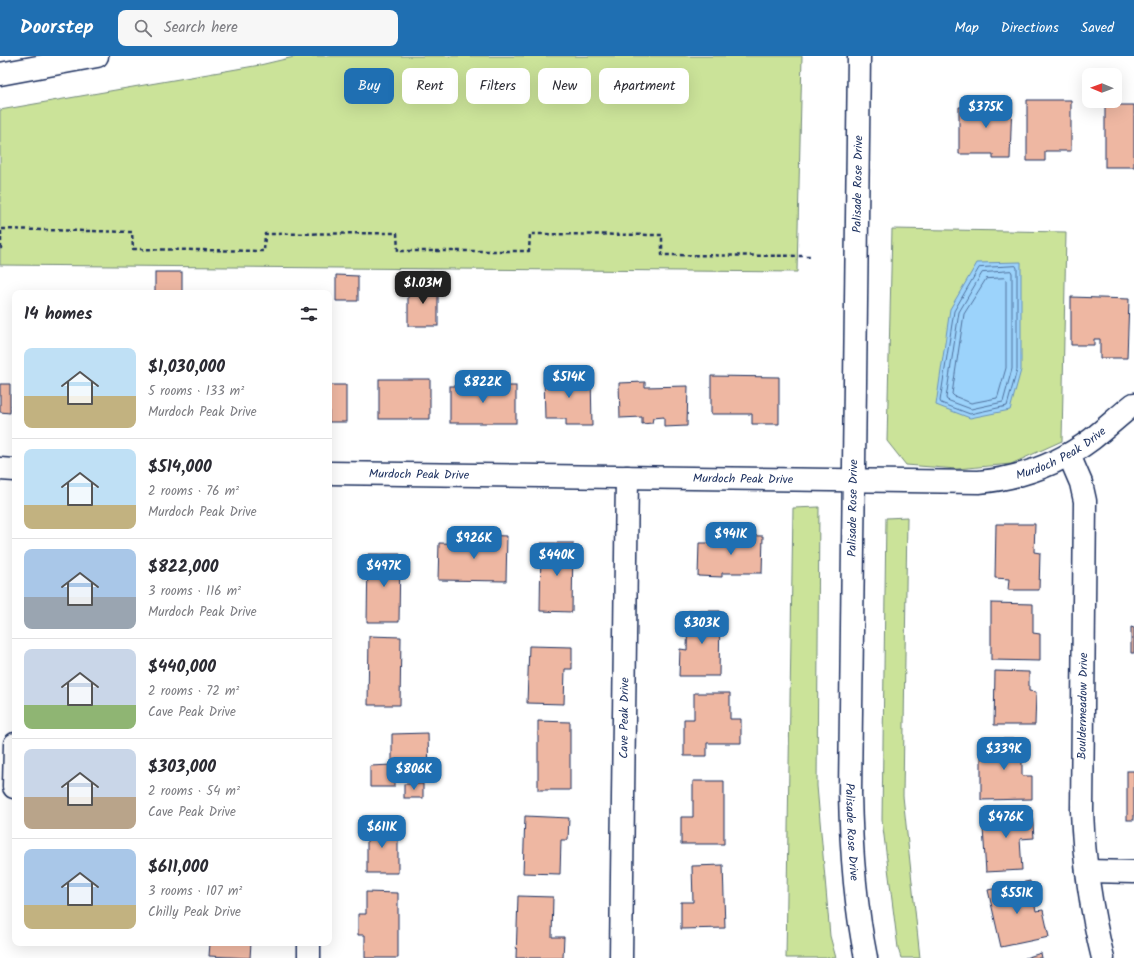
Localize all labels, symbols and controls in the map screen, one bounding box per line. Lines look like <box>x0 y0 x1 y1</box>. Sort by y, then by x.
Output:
search box <box>118 10 398 46</box>
text: Doorstep <box>20 13 94 43</box>
text: Search here <box>164 16 238 40</box>
icon: search <box>132 17 154 39</box>
text: Map <box>954 17 979 39</box>
text: Directions <box>1001 17 1059 39</box>
text: Saved <box>1081 17 1114 39</box>
chip: Buy <box>344 68 394 104</box>
chip: Rent <box>402 68 458 104</box>
chip: Filters <box>466 68 530 104</box>
chip: New <box>538 68 591 104</box>
chip: Apartment <box>599 68 689 104</box>
north arrow <box>1082 68 1122 108</box>
map controls <box>1082 68 1122 108</box>
pin: $375K <box>958 95 1014 129</box>
text: $375K <box>968 97 1004 118</box>
street label: Palisade Rose Drive <box>848 134 868 233</box>
pin: $1.03M <box>390 271 456 305</box>
text: $1.03M <box>404 273 442 294</box>
text: 14 homes <box>24 301 92 328</box>
icon: filters <box>298 303 320 325</box>
text: $1,030,000 <box>148 354 225 381</box>
icon: home <box>56 364 104 412</box>
pin: $514K <box>541 365 597 399</box>
text: $514K <box>552 367 586 388</box>
pin: $822K <box>455 370 511 404</box>
text: $822K <box>464 372 502 393</box>
text: 5 rooms · 133 m² <box>148 381 244 402</box>
text: Murdoch Peak Drive <box>148 402 257 423</box>
street label: Murdoch Peak Drive <box>1014 421 1111 485</box>
text: $514,000 <box>148 454 212 481</box>
street label: Palisade Rose Drive <box>843 458 863 557</box>
street label: Murdoch Peak Drive <box>369 464 470 484</box>
icon: home <box>56 465 104 513</box>
street label: Murdoch Peak Drive <box>693 469 794 489</box>
text: 2 rooms · 76 m² <box>148 481 239 502</box>
text: Murdoch Peak Drive <box>148 502 257 523</box>
pin: $941K <box>703 522 759 556</box>
text: $941K <box>714 524 748 545</box>
pin: $926K <box>446 526 502 560</box>
text: $926K <box>456 528 492 549</box>
pin: $440K <box>529 543 585 577</box>
text: $440K <box>539 545 575 566</box>
text: $822,000 <box>148 554 219 581</box>
pin: $497K <box>356 554 412 588</box>
text: $497K <box>366 556 402 577</box>
icon: home <box>56 565 104 613</box>
text: 3 rooms · 116 m² <box>148 581 241 602</box>
text: Murdoch Peak Drive <box>148 602 257 623</box>
pin: $303K <box>674 611 730 645</box>
text: $303K <box>684 613 720 634</box>
street label: Bouldermeadow Drive <box>1073 652 1093 760</box>
text: $440,000 <box>148 654 216 681</box>
icon: home <box>56 665 104 713</box>
street label: Cave Peak Drive <box>614 677 634 759</box>
text: 2 rooms · 72 m² <box>148 681 239 702</box>
text: Cave Peak Drive <box>148 702 236 723</box>
pin: $339K <box>976 737 1032 771</box>
text: $339K <box>986 739 1022 760</box>
text: $303,000 <box>148 754 216 781</box>
pin: $806K <box>386 757 442 791</box>
text: $806K <box>396 759 432 780</box>
icon: home <box>56 765 104 813</box>
text: 2 rooms · 54 m² <box>148 781 240 802</box>
street label: Palisade Rose Drive <box>840 783 864 882</box>
text: Cave Peak Drive <box>148 802 236 823</box>
pin: $476K <box>978 805 1034 839</box>
text: $476K <box>988 807 1024 828</box>
pin: $611K <box>354 815 410 849</box>
text: $611K <box>367 817 397 838</box>
text: $611,000 <box>148 854 208 881</box>
icon: home <box>56 865 104 913</box>
text: 3 rooms · 107 m² <box>148 881 242 902</box>
pin: $551K <box>989 881 1045 915</box>
text: $551K <box>1001 883 1033 904</box>
text: Chilly Peak Drive <box>148 902 241 923</box>

